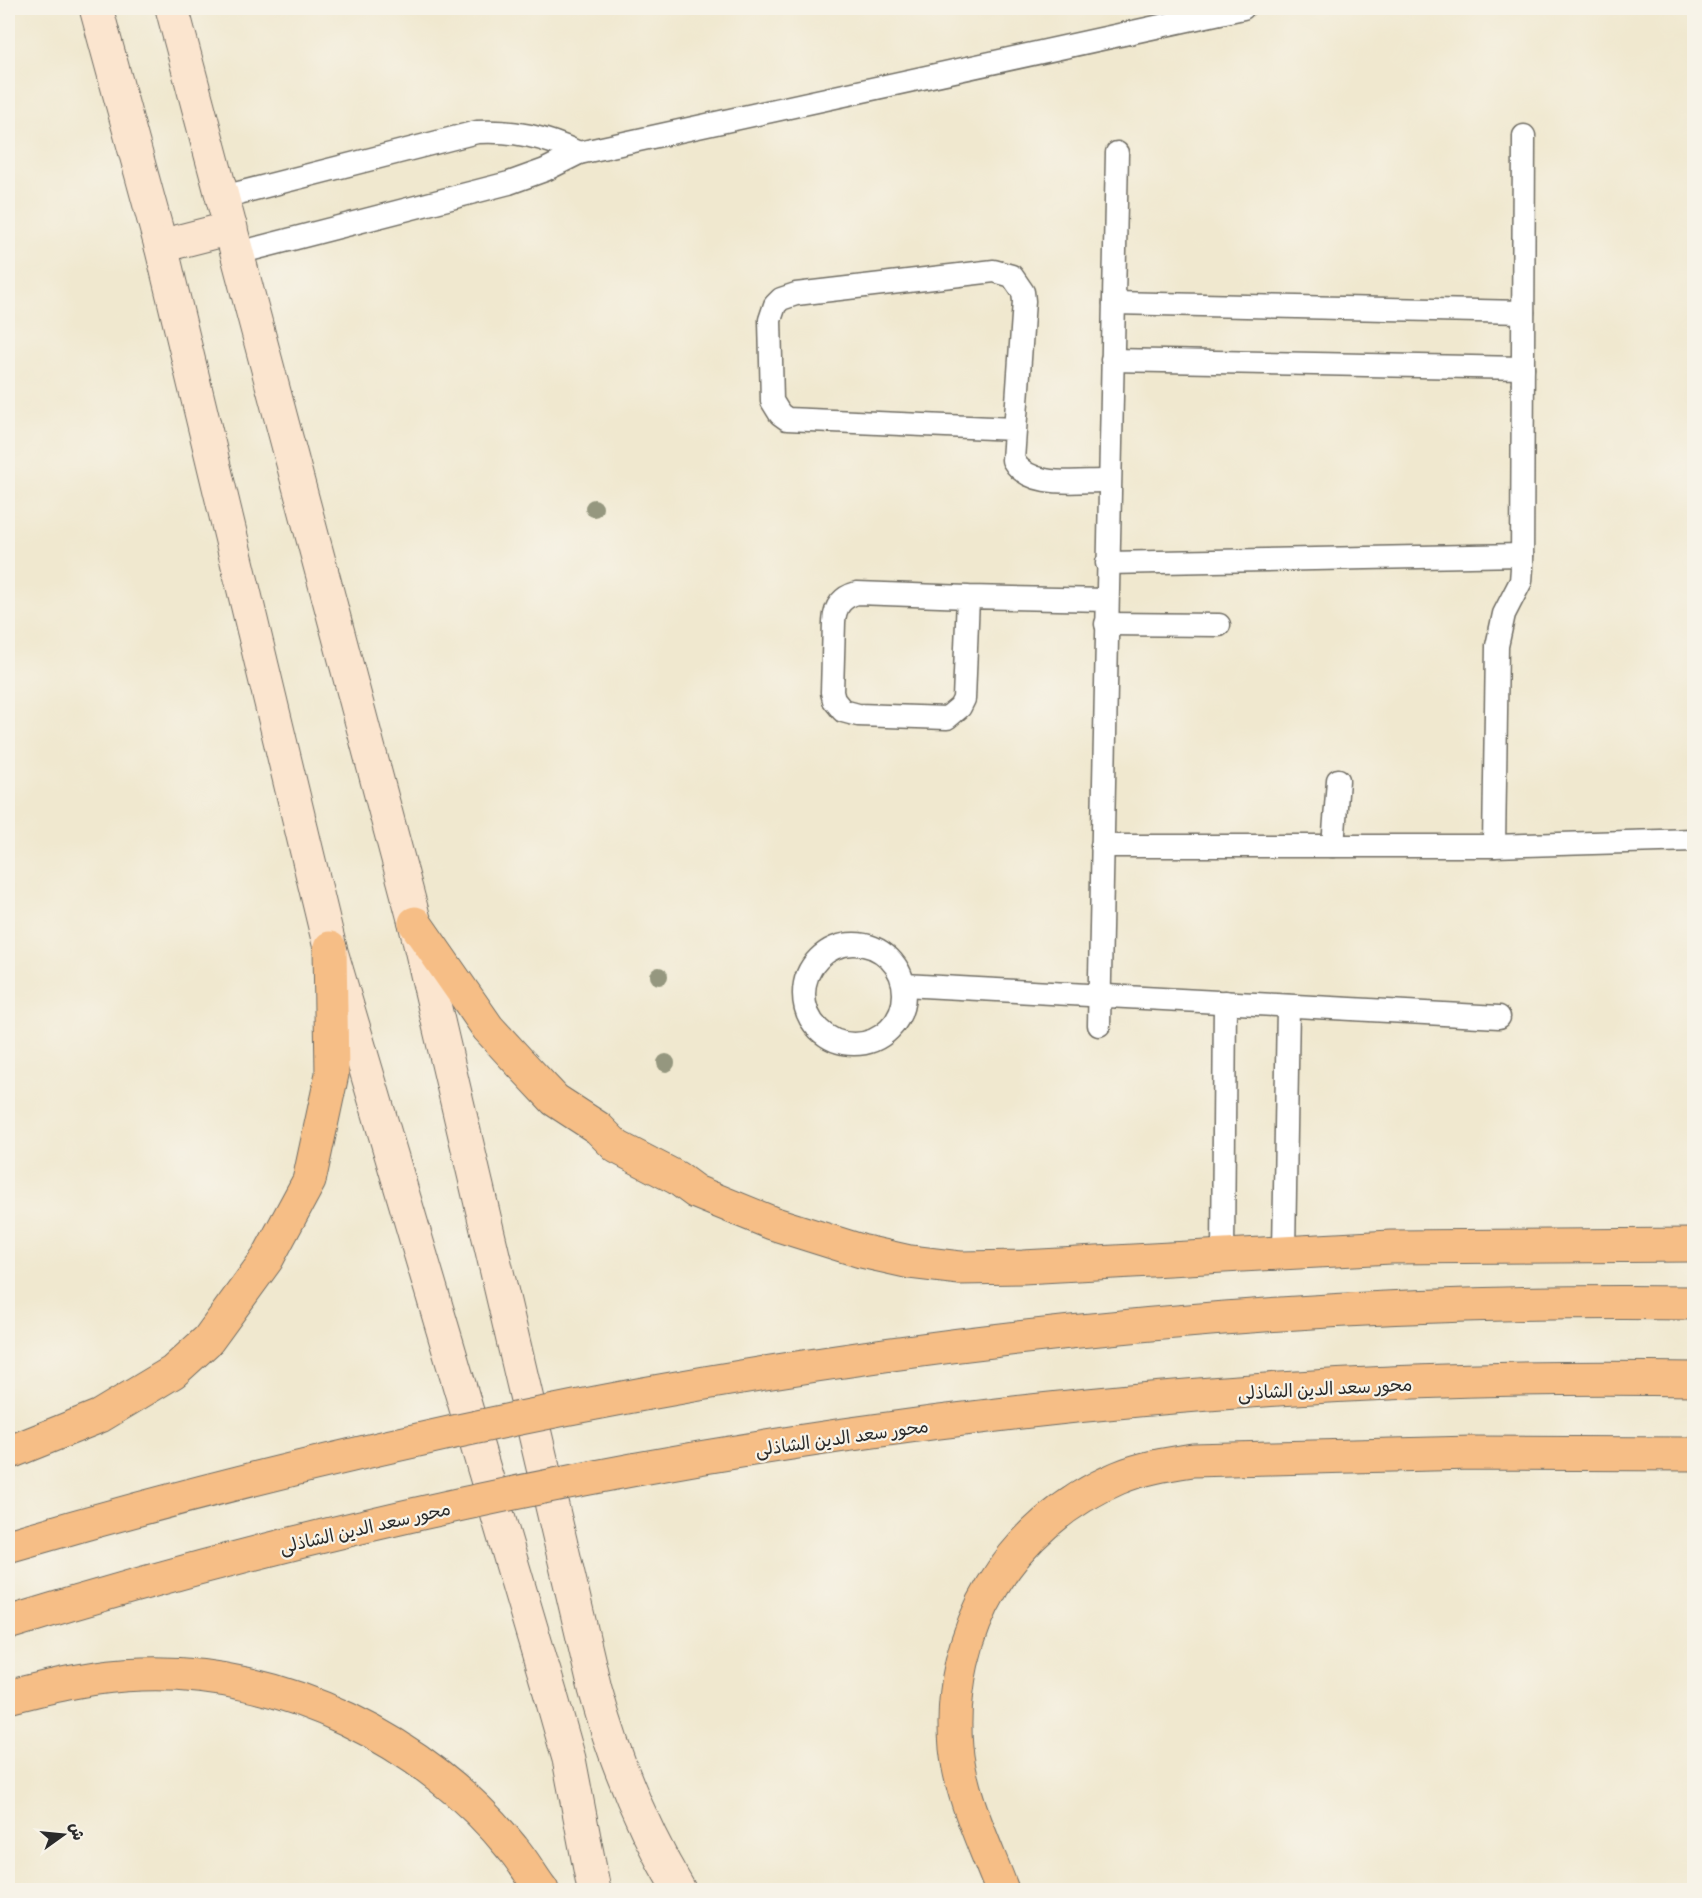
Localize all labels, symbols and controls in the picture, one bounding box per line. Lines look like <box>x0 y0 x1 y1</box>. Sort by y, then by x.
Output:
street label: محور سعد الدين الشاذلى <box>1237 1371 1413 1406</box>
street label: محور سعد الدين الشاذلى <box>754 1413 930 1462</box>
street label: محور سعد الدين الشاذلى <box>277 1496 453 1559</box>
north arrow <box>33 1805 93 1865</box>
text: ش <box>65 1820 90 1842</box>

